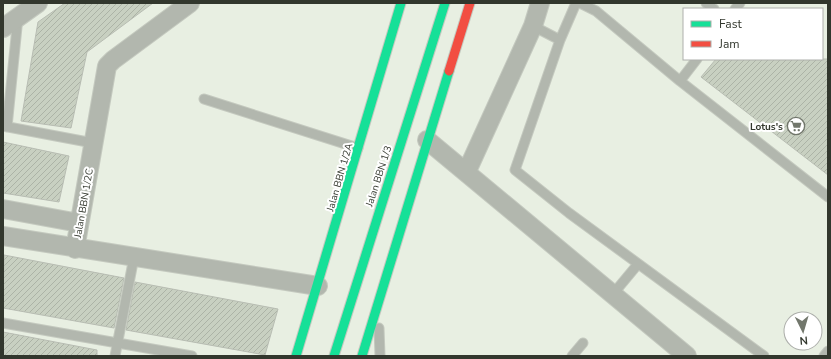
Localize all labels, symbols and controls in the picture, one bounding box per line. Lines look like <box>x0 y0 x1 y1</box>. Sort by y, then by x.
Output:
legend <box>683 8 823 60</box>
text: Fast <box>719 16 742 32</box>
text: Jam <box>718 36 740 52</box>
supermarket icon: Lotus's <box>786 116 806 136</box>
place label: Lotus's <box>750 120 783 134</box>
street label: Jalan BBN 1/2A <box>323 141 357 214</box>
street label: Jalan BBN 1/3 <box>362 144 395 210</box>
street label: Jalan BBN 1/2C <box>71 167 97 240</box>
north arrow <box>783 311 823 351</box>
text: N <box>799 333 809 348</box>

